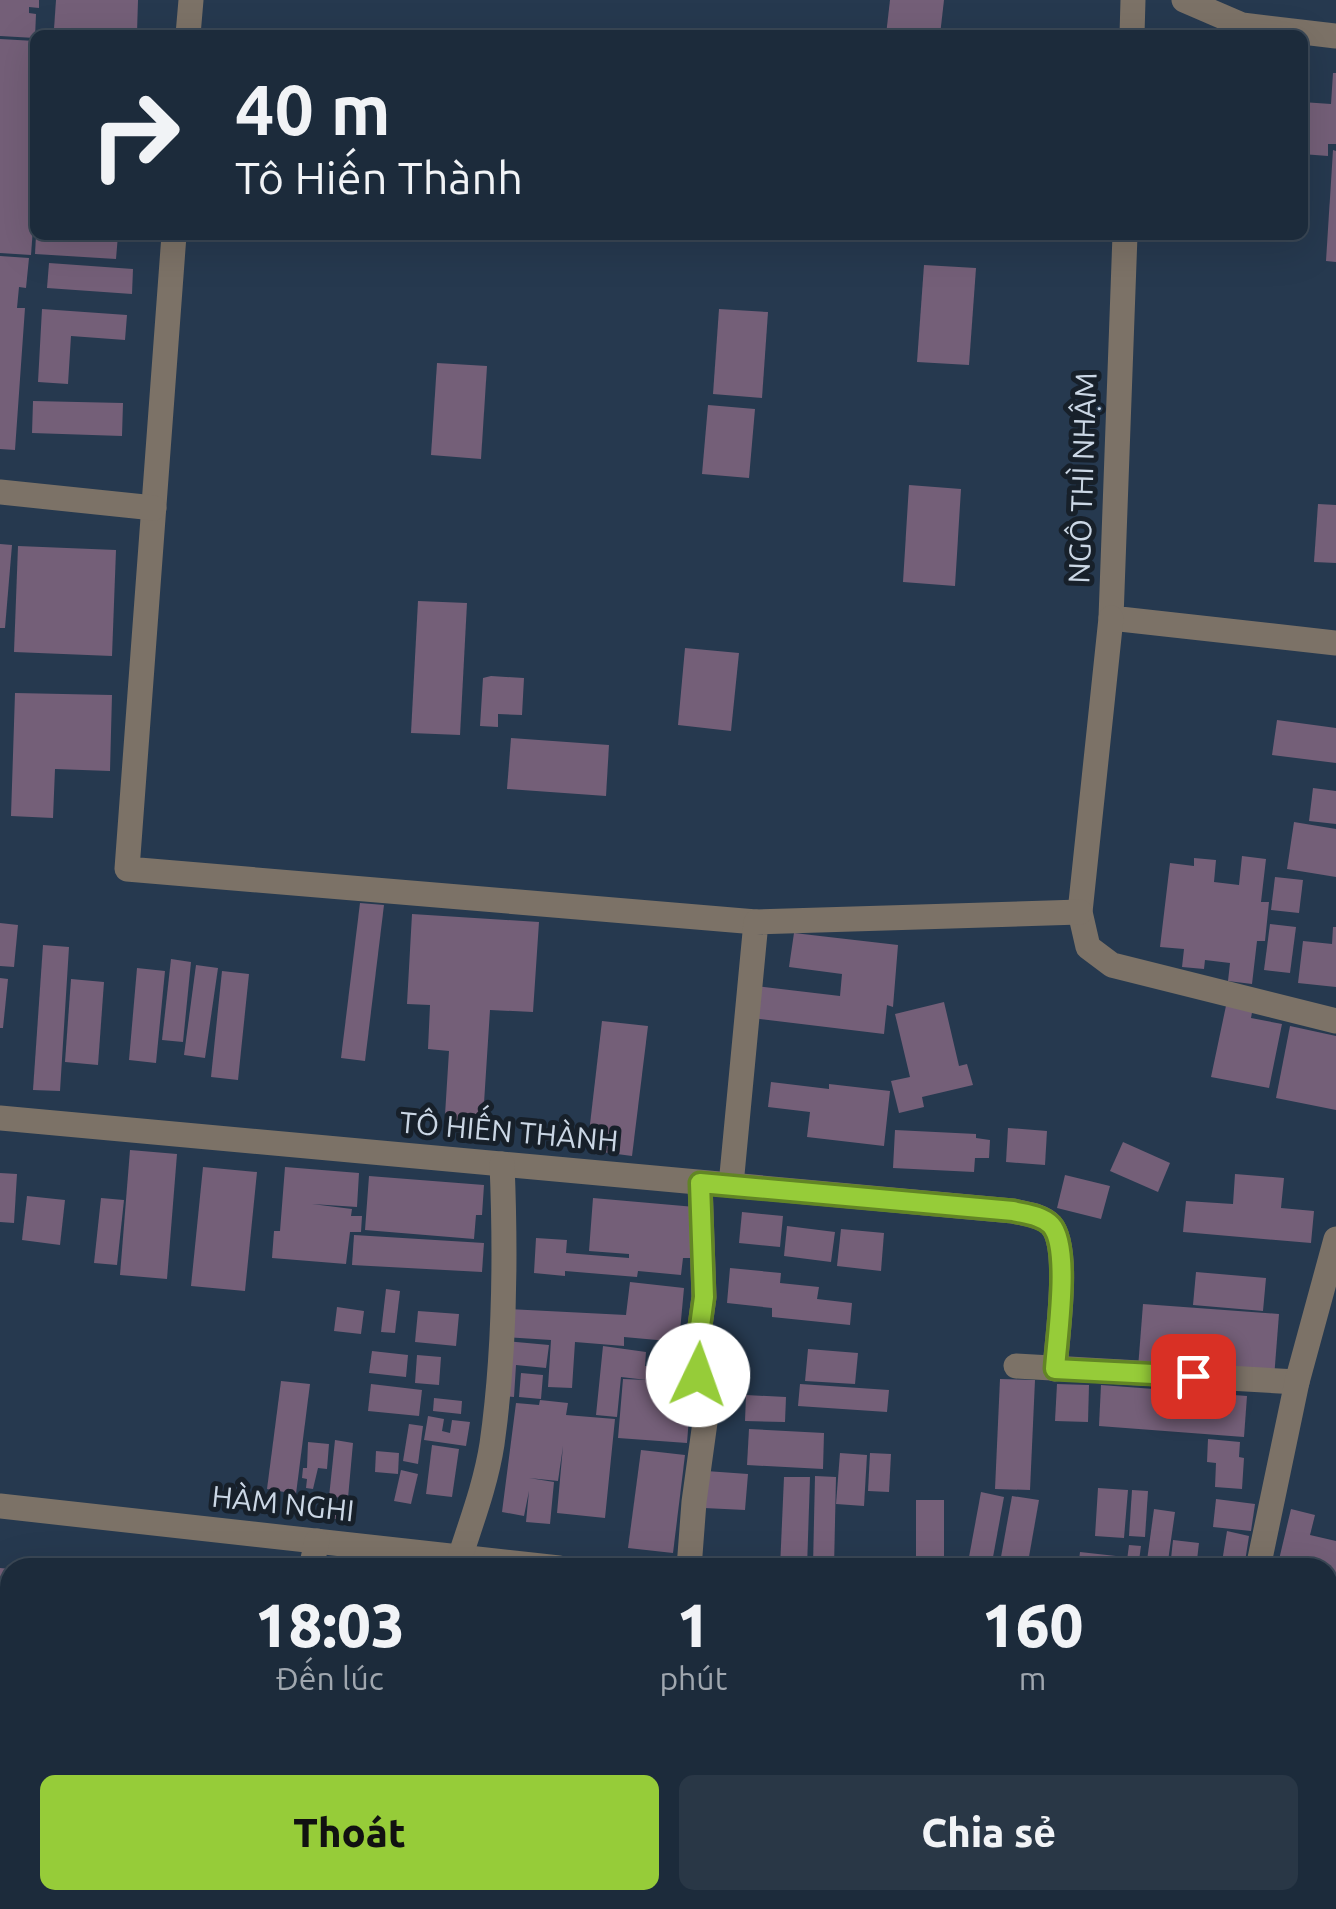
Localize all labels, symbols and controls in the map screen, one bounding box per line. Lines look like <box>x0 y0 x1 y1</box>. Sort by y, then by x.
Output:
icon: right <box>70 70 200 200</box>
text: 40 m <box>235 70 391 148</box>
text: Tô Hiến Thành <box>235 152 523 203</box>
street label: NGÔ THÌ NHẬM <box>1060 372 1103 584</box>
street label: TÔ HIẾN THÀNH <box>398 1097 621 1158</box>
position arrow <box>646 1323 750 1427</box>
pin <box>1151 1334 1236 1419</box>
icon: arrive <box>1166 1349 1221 1404</box>
street label: HÀM NGHI <box>210 1478 356 1527</box>
text: 18:03 <box>255 1591 405 1658</box>
text: 1 <box>676 1591 710 1658</box>
text: 160 <box>982 1591 1083 1658</box>
text: Đến lúc <box>276 1660 384 1696</box>
text: phút <box>659 1660 727 1696</box>
text: m <box>1019 1660 1046 1696</box>
button: Thoát <box>40 1775 659 1890</box>
button: Chia sẻ <box>679 1775 1298 1890</box>

